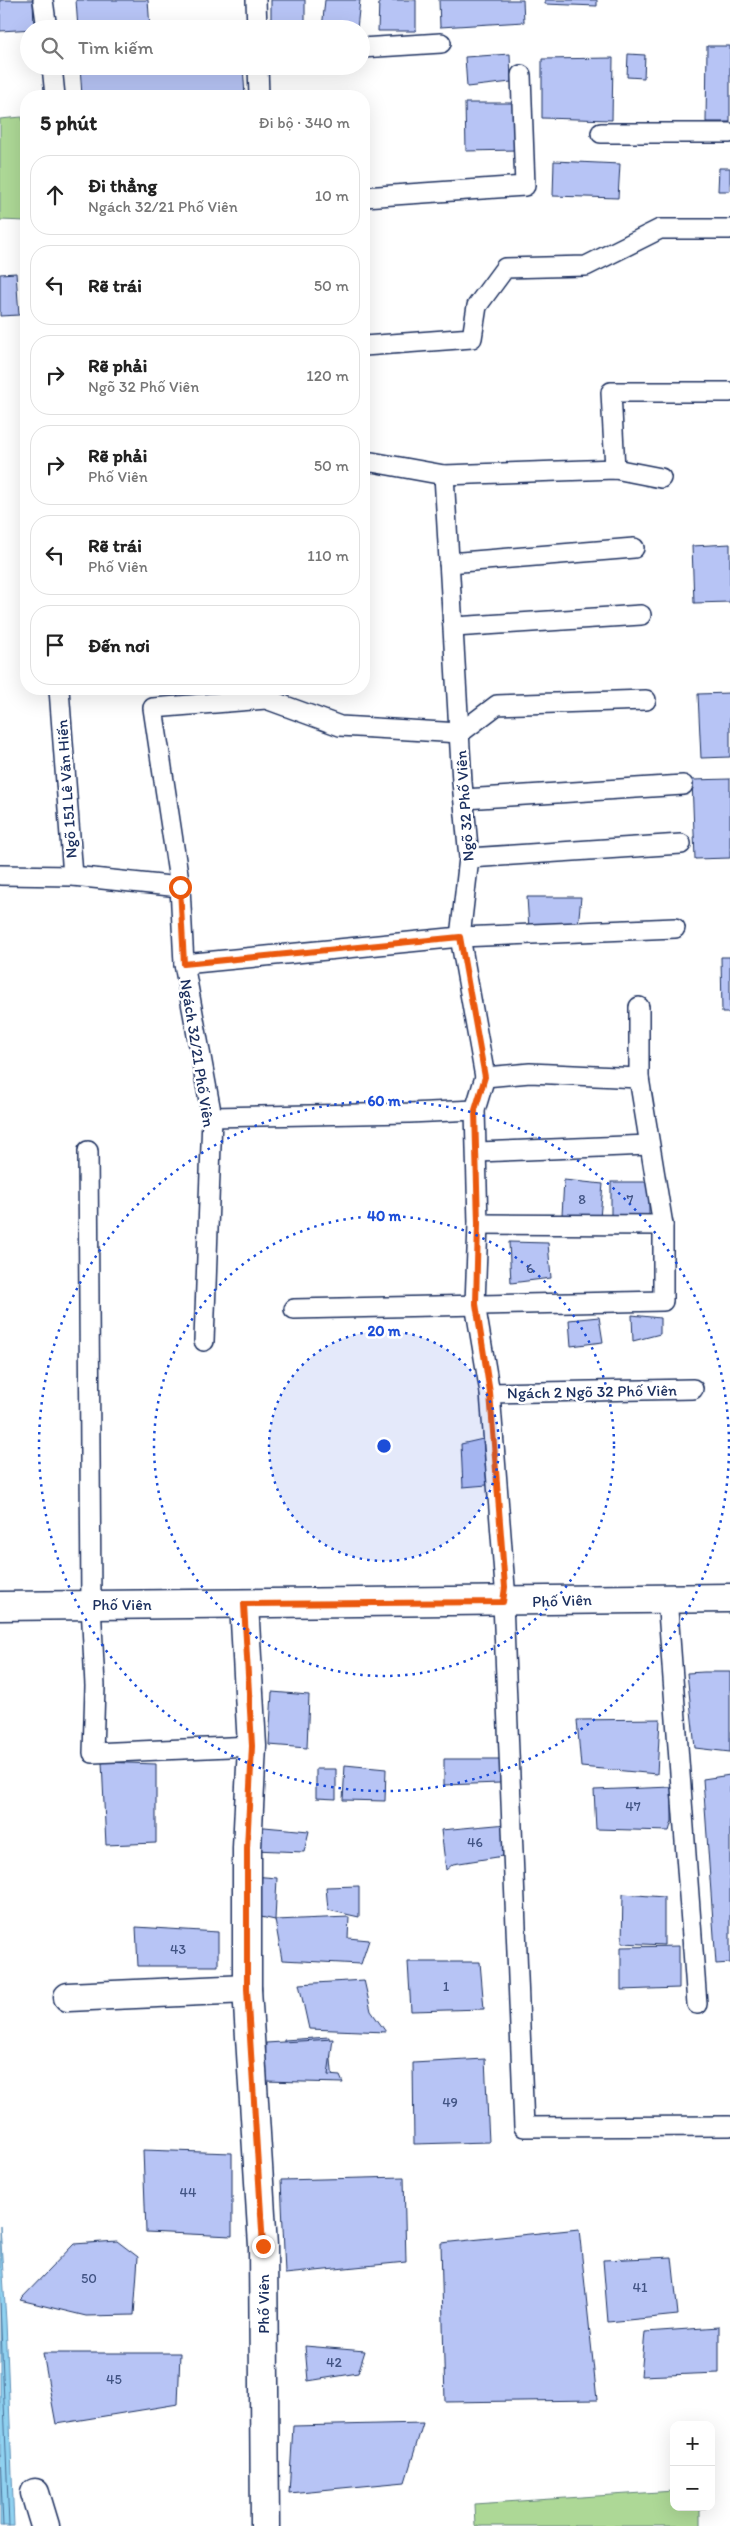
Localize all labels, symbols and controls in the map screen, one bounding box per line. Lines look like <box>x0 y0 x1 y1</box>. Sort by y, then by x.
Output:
search box <box>20 20 370 75</box>
icon: search <box>38 34 66 62</box>
text: Tìm kiếm <box>78 36 153 59</box>
text: 5 phút <box>40 110 97 135</box>
text: Đi bộ · 340 m <box>259 113 350 132</box>
text: Đi thẳng <box>88 174 157 197</box>
icon: ahead <box>41 181 69 209</box>
text: 10 m <box>315 186 349 205</box>
text: Ngách 32/21 Phố Viên <box>88 197 238 216</box>
icon: left <box>41 271 69 299</box>
text: Rẽ trái <box>88 274 142 297</box>
text: 50 m <box>314 276 349 295</box>
text: Rẽ phải <box>88 354 147 377</box>
icon: right <box>41 361 69 389</box>
text: 120 m <box>306 366 349 385</box>
text: Ngõ 32 Phố Viên <box>88 377 199 396</box>
text: Rẽ phải <box>88 444 147 467</box>
icon: right <box>41 451 69 479</box>
text: 50 m <box>314 456 349 475</box>
text: Phố Viên <box>88 467 148 486</box>
text: Rẽ trái <box>88 534 142 557</box>
icon: left <box>41 541 69 569</box>
text: 110 m <box>307 546 349 565</box>
text: Phố Viên <box>88 557 148 576</box>
icon: arrive <box>41 631 69 659</box>
text: Đến nơi <box>88 634 150 657</box>
street label: Ngõ 151 Lê Văn Hiến <box>52 719 81 859</box>
street label: Ngõ 32 Phố Viên <box>451 750 478 862</box>
route start <box>169 876 192 899</box>
street label: Ngách 32/21 Phố Viên <box>176 978 219 1129</box>
text: 60 m <box>367 1092 401 1110</box>
house number: 8 <box>578 1191 586 1208</box>
house number: 7 <box>627 1191 634 1208</box>
text: 40 m <box>367 1207 402 1225</box>
house number: 6 <box>526 1260 534 1277</box>
text: 20 m <box>367 1322 401 1340</box>
street label: Ngách 2 Ngõ 32 Phố Viên <box>507 1381 677 1402</box>
centre of rings <box>375 1437 393 1455</box>
street label: Phố Viên <box>532 1590 592 1611</box>
street label: Phố Viên <box>92 1595 152 1614</box>
house number: 47 <box>625 1798 641 1815</box>
house number: 46 <box>467 1834 483 1851</box>
house number: 43 <box>170 1941 186 1958</box>
house number: 1 <box>443 1978 450 1995</box>
house number: 49 <box>442 2094 458 2111</box>
house number: 44 <box>180 2184 197 2201</box>
route end <box>252 2235 275 2258</box>
house number: 50 <box>81 2270 97 2287</box>
street label: Phố Viên <box>254 2274 273 2334</box>
house number: 41 <box>633 2279 648 2296</box>
house number: 42 <box>326 2354 343 2371</box>
house number: 45 <box>106 2371 122 2388</box>
map controls <box>670 2421 715 2511</box>
button: + <box>670 2421 715 2466</box>
button: − <box>670 2466 715 2511</box>

